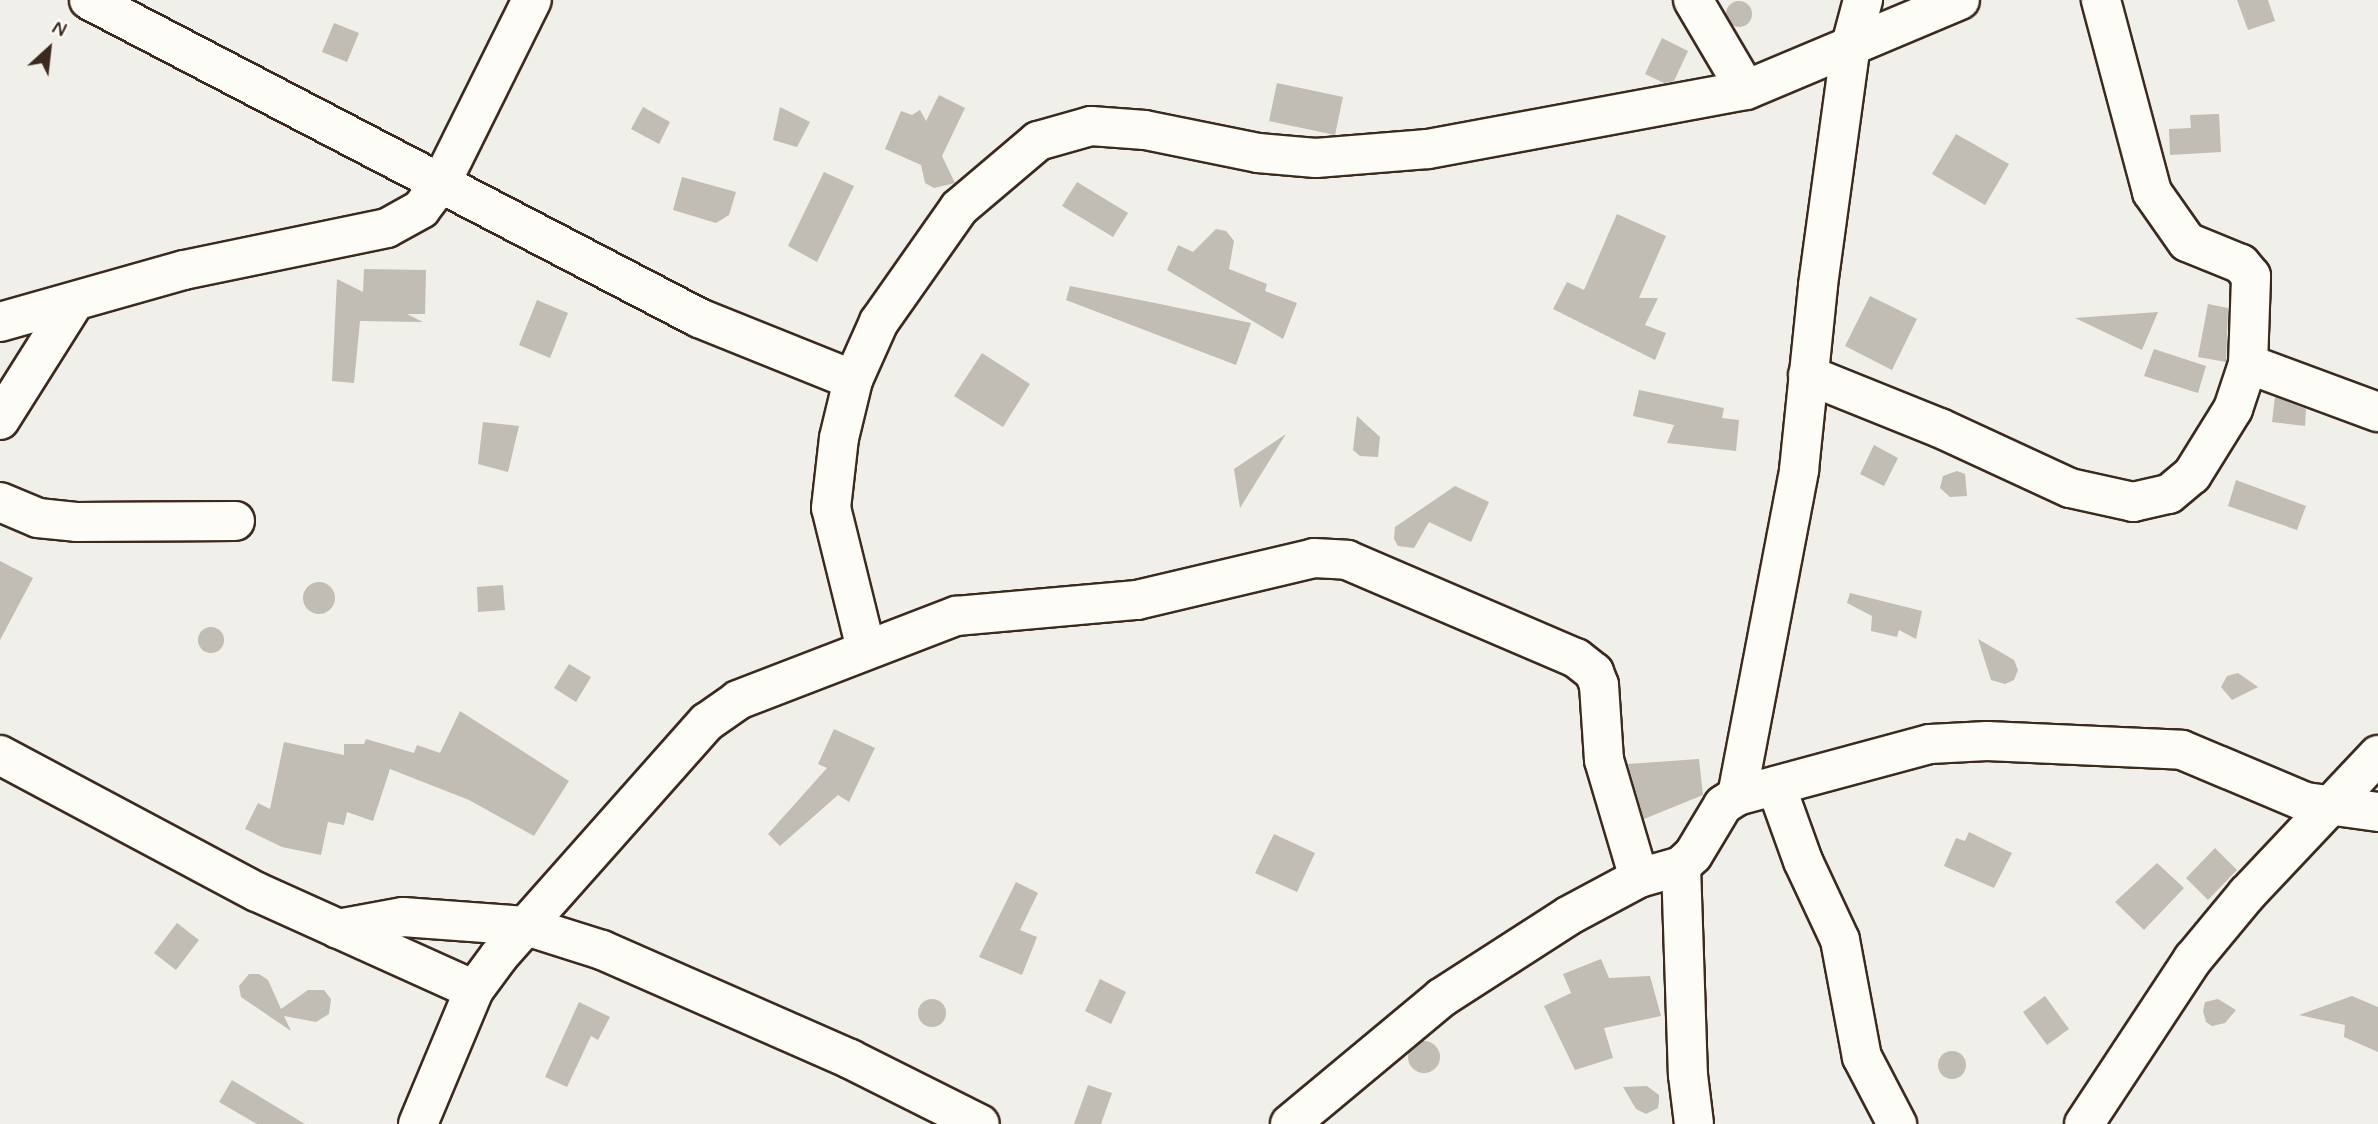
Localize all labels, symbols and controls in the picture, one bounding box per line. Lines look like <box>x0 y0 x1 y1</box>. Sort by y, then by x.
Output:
north arrow <box>14 14 84 84</box>
text: N <box>47 16 70 44</box>

